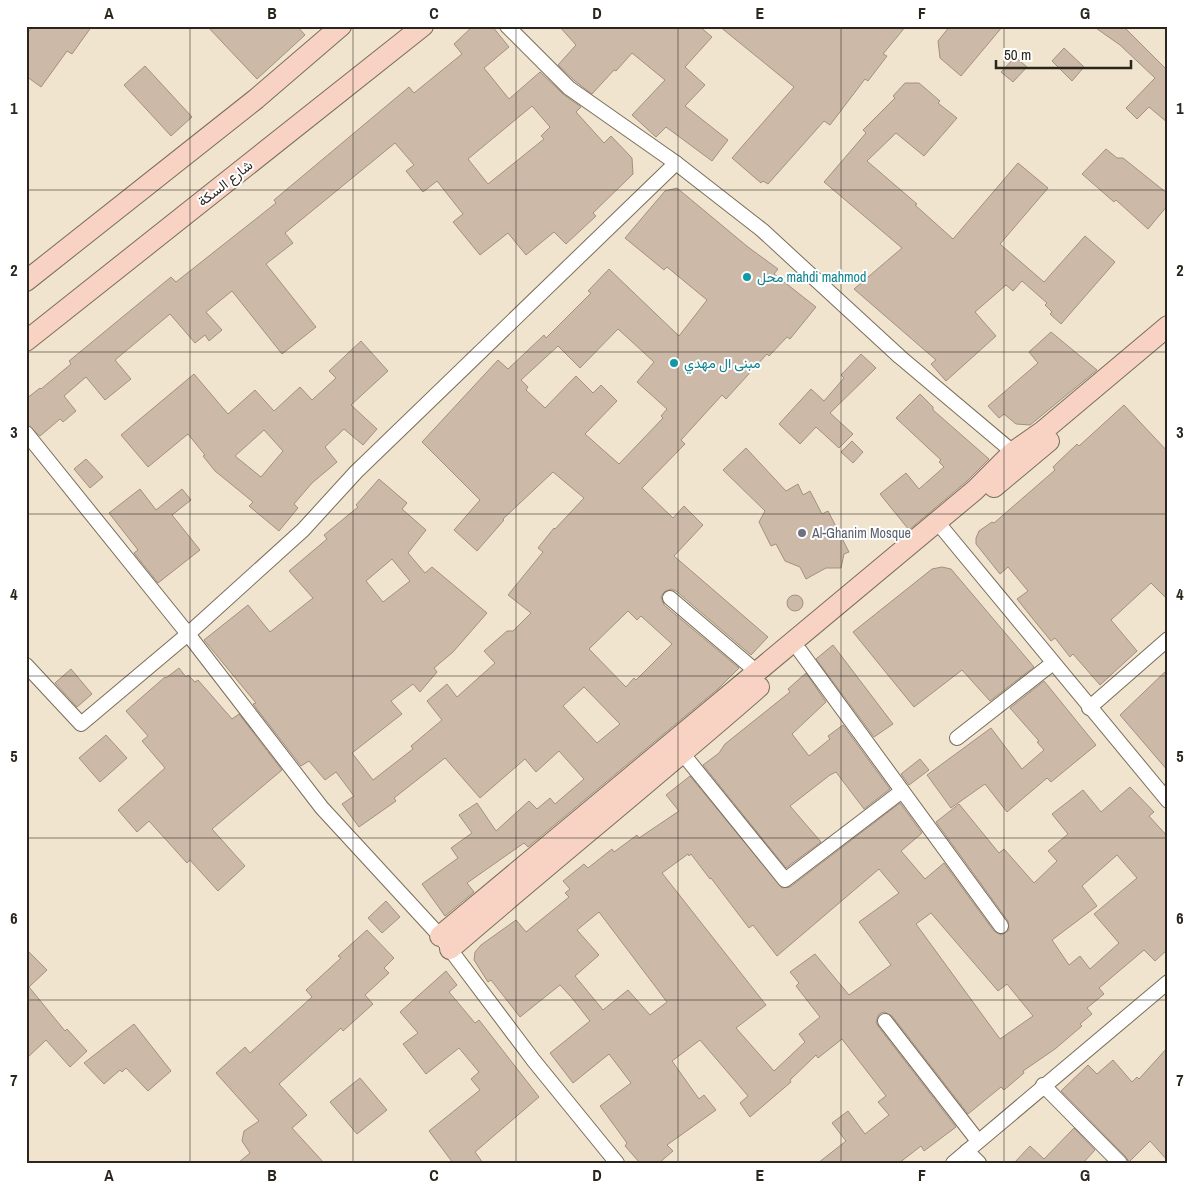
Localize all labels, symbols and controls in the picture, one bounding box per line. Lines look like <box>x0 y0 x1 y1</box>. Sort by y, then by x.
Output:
text: A <box>104 2 114 24</box>
text: B <box>267 2 277 24</box>
text: C <box>429 2 439 24</box>
text: D <box>592 2 602 24</box>
text: E <box>756 2 765 24</box>
text: F <box>918 2 926 24</box>
text: G <box>1080 2 1090 24</box>
scale bar <box>996 38 1132 70</box>
text: 50 m <box>1004 44 1031 65</box>
text: 1 <box>10 97 18 119</box>
text: 1 <box>1176 97 1184 119</box>
street label: شارع السكة <box>194 156 257 212</box>
text: 2 <box>10 259 18 281</box>
text: 2 <box>1176 259 1184 281</box>
place label: محل mahdi mahmod <box>757 268 866 286</box>
marker: محل mahdi mahmod <box>741 271 753 283</box>
place label: مبنى ال مهدي <box>684 354 760 375</box>
marker: مبنى ال مهدي <box>668 357 680 369</box>
text: 3 <box>10 421 18 443</box>
text: 3 <box>1176 421 1184 443</box>
place label: Al-Ghanim Mosque <box>811 524 911 542</box>
marker: Al-Ghanim Mosque <box>796 527 808 539</box>
text: 4 <box>10 583 18 605</box>
text: 4 <box>1176 583 1184 605</box>
text: 5 <box>10 745 18 767</box>
text: 5 <box>1176 745 1184 767</box>
text: 6 <box>10 907 18 929</box>
text: 6 <box>1176 907 1184 929</box>
text: 7 <box>10 1069 18 1091</box>
text: 7 <box>1176 1069 1184 1091</box>
text: A <box>104 1164 114 1186</box>
text: B <box>267 1164 277 1186</box>
text: C <box>429 1164 439 1186</box>
text: D <box>592 1164 602 1186</box>
text: E <box>756 1164 765 1186</box>
text: F <box>918 1164 926 1186</box>
text: G <box>1080 1164 1090 1186</box>

